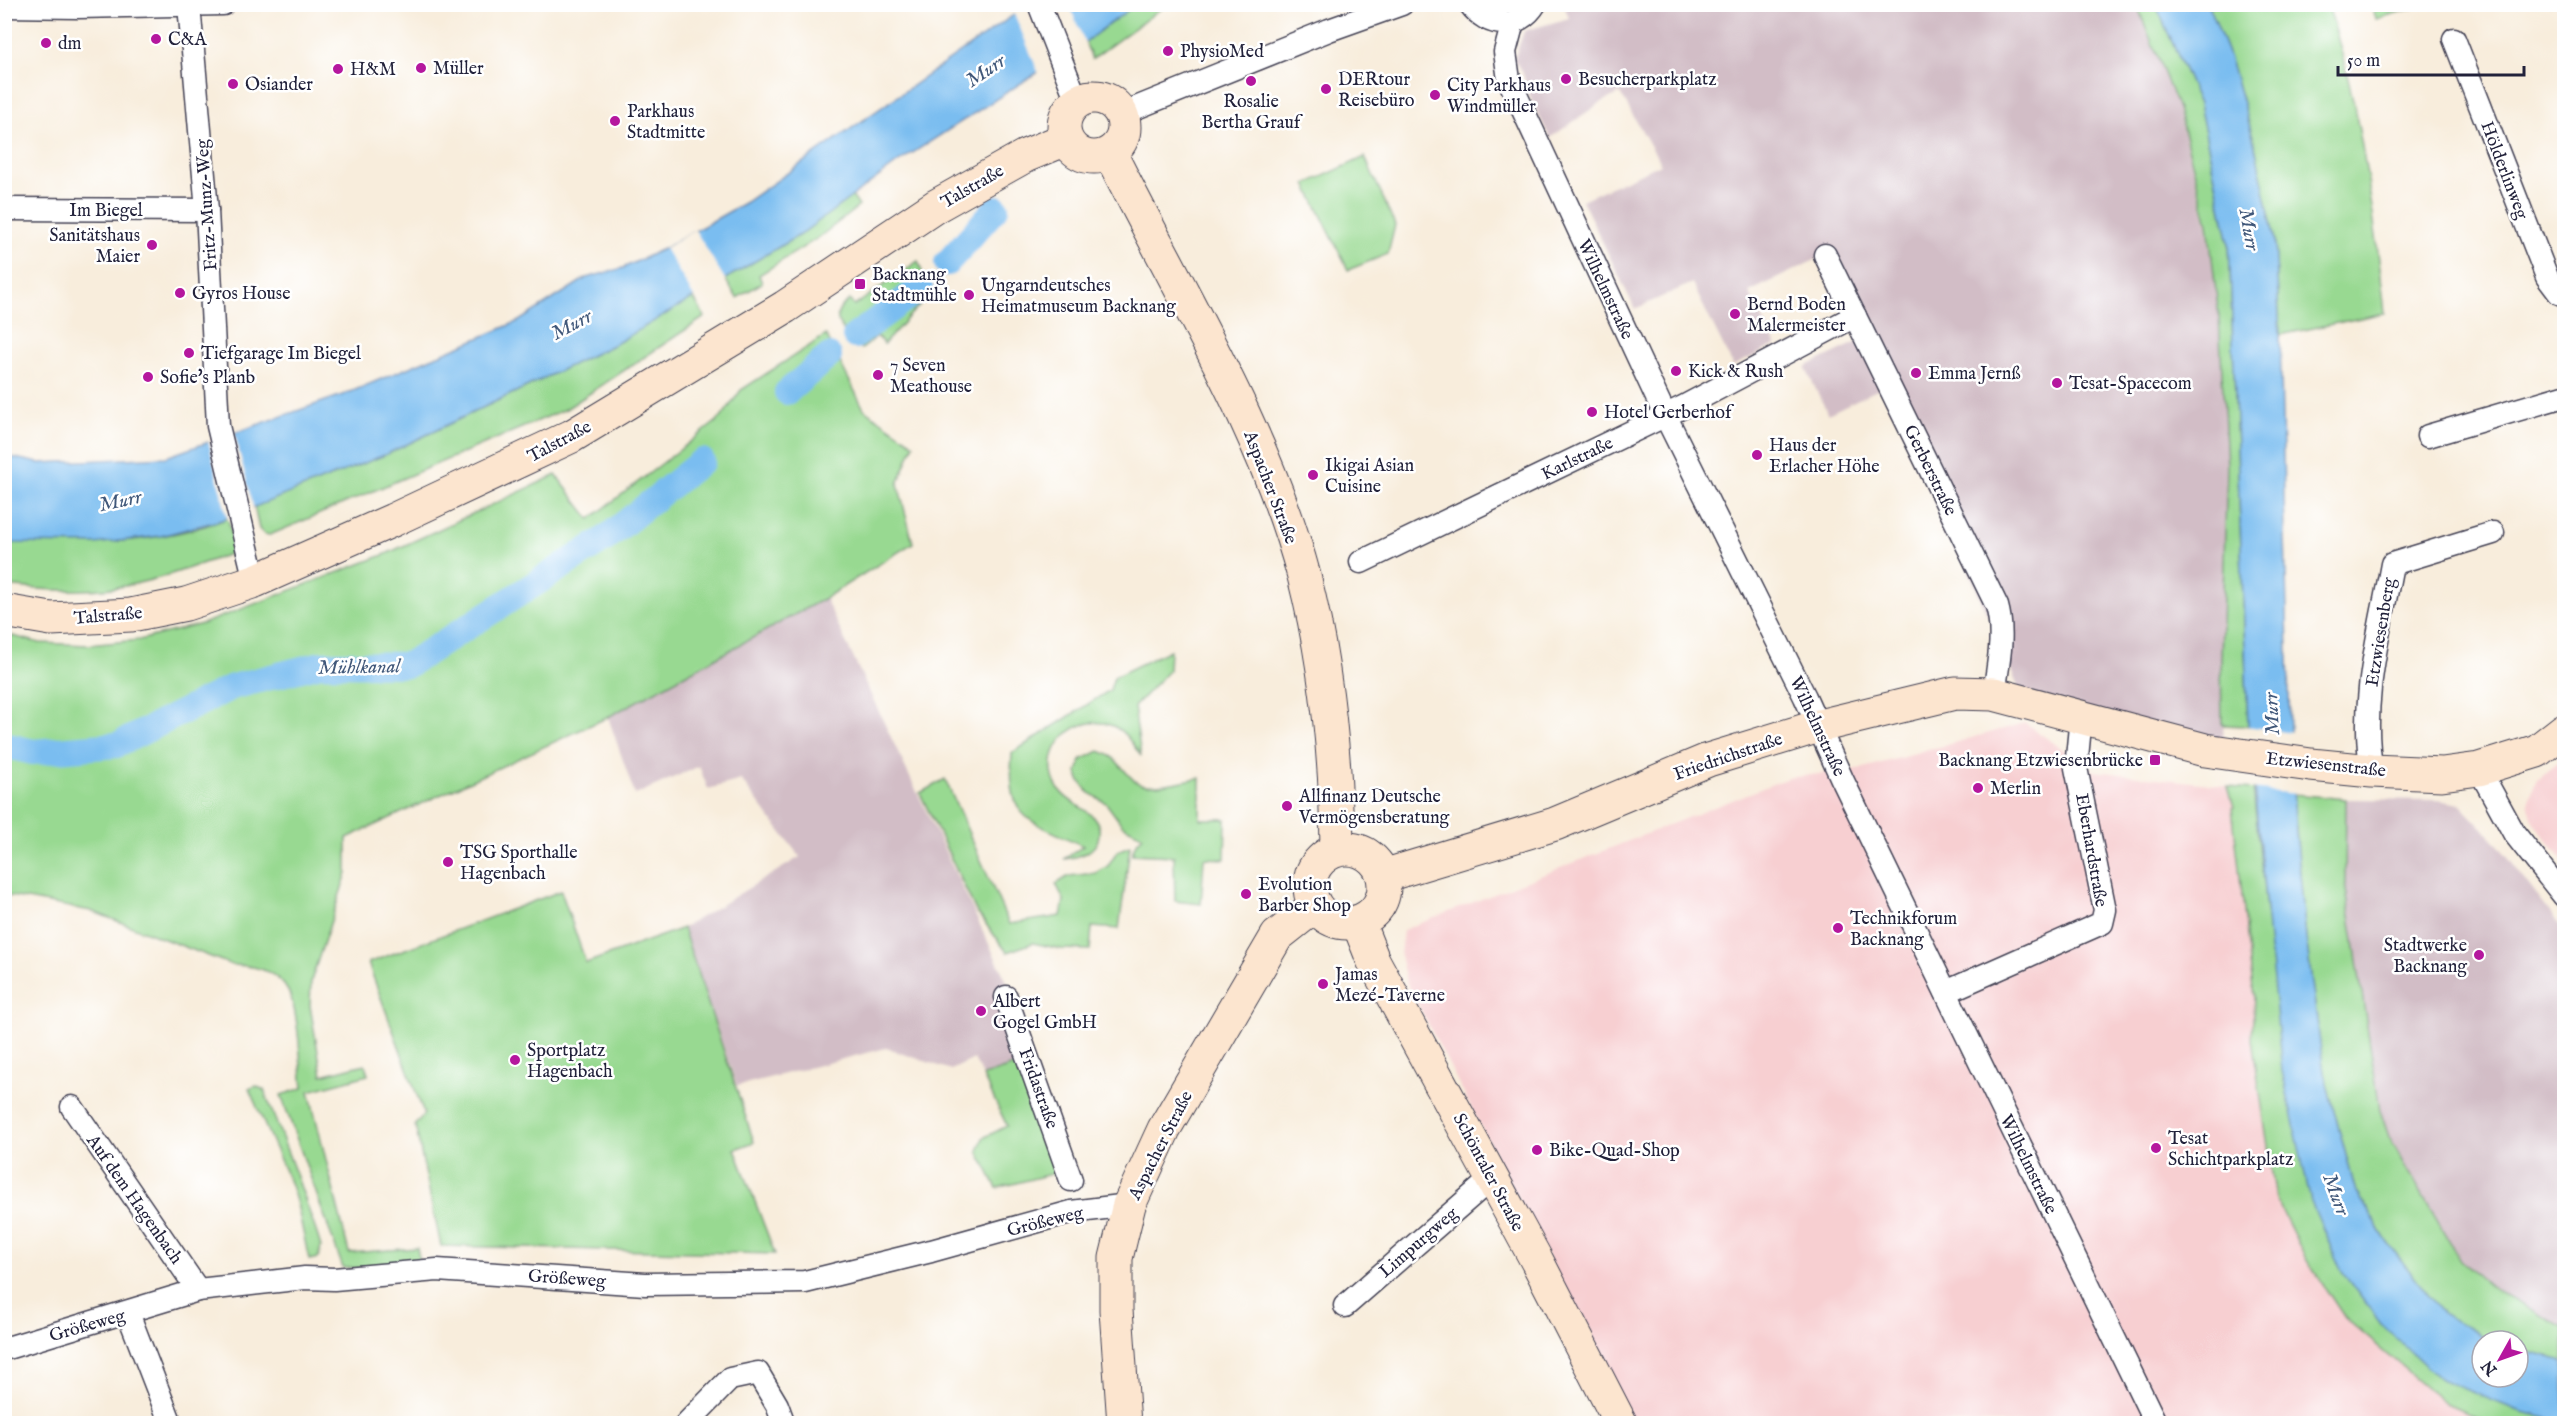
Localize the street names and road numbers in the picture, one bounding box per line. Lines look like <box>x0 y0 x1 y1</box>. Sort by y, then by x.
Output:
street label: Hölderlinweg <box>2474 118 2533 223</box>
street label: Fritz-Munz-Weg <box>191 138 224 272</box>
street label: Talstraße <box>937 160 1008 214</box>
street label: Im Biegel <box>69 200 143 223</box>
street label: Wilhelmstraße <box>1571 236 1638 343</box>
street label: Talstraße <box>524 416 596 469</box>
street label: Gerberstraße <box>1898 422 1961 520</box>
street label: Aspacher Straße <box>1237 427 1302 547</box>
street label: Karlstraße <box>1538 432 1617 487</box>
street label: Etzwiesenberg <box>2362 576 2401 688</box>
street label: Talstraße <box>73 602 143 631</box>
street label: Wilhelmstraße <box>1783 673 1850 780</box>
street label: Friedrichstraße <box>1671 728 1786 787</box>
street label: Etzwiesenstraße <box>2265 748 2387 783</box>
street label: Eberhardstraße <box>2069 792 2112 909</box>
street label: Fridastraße <box>1012 1045 1063 1132</box>
street label: Aspacher Straße <box>1124 1087 1199 1205</box>
street label: Schöntaler Straße <box>1447 1110 1528 1236</box>
street label: Wilhelmstraße <box>1994 1111 2062 1218</box>
street label: Auf dem Hagenbach <box>80 1130 187 1270</box>
street label: Größeweg <box>1005 1202 1086 1243</box>
street label: Limpurgweg <box>1375 1203 1463 1284</box>
street label: Größeweg <box>527 1265 607 1294</box>
street label: Größeweg <box>47 1305 128 1348</box>

